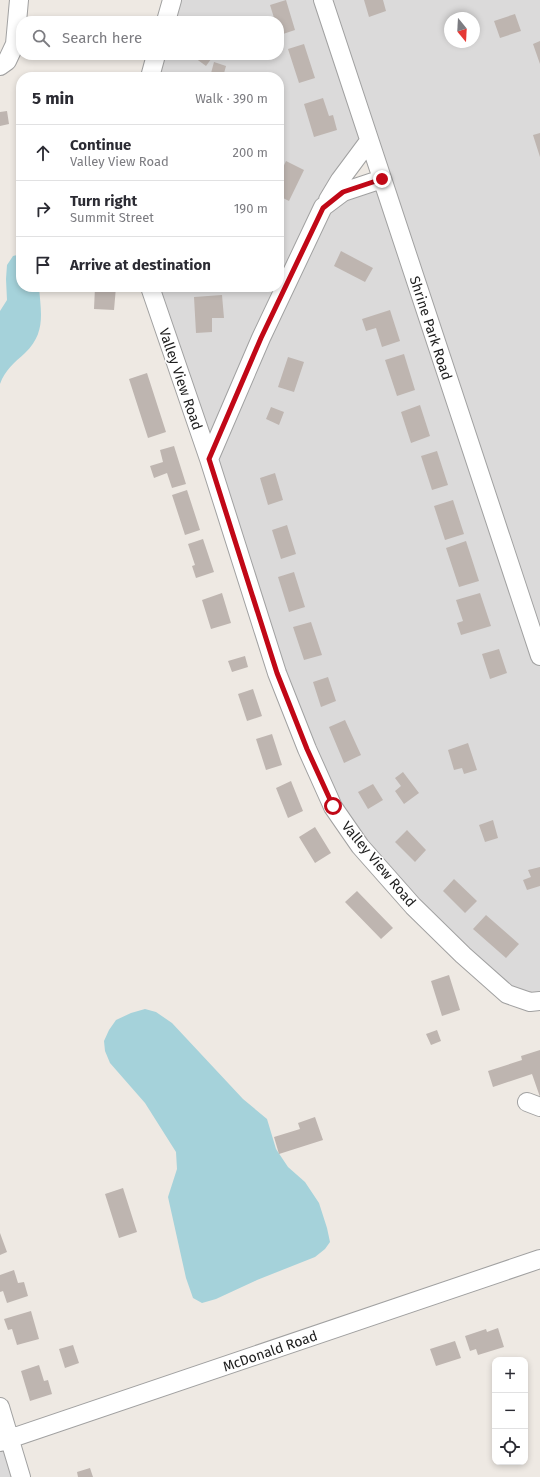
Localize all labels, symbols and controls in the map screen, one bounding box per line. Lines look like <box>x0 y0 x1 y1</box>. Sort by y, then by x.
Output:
north arrow <box>444 12 480 48</box>
search box <box>16 16 284 60</box>
icon: search <box>30 27 52 49</box>
text: Search here <box>62 29 142 47</box>
text: 5 min <box>32 88 74 109</box>
text: Walk · 390 m <box>195 91 268 106</box>
text: Continue <box>70 136 131 154</box>
icon: ahead <box>32 142 54 164</box>
text: 200 m <box>232 145 268 160</box>
text: Valley View Road <box>70 154 169 169</box>
route end <box>373 170 391 188</box>
text: Turn right <box>70 192 137 210</box>
icon: right <box>32 198 54 220</box>
text: 190 m <box>234 201 268 216</box>
text: Summit Street <box>70 210 154 225</box>
icon: arrive <box>32 254 54 276</box>
text: Arrive at destination <box>70 256 211 274</box>
street label: Shrine Park Road <box>406 274 455 382</box>
street label: Valley View Road <box>155 326 206 432</box>
route start <box>324 797 342 815</box>
street label: Valley View Road <box>338 818 419 911</box>
street label: McDonald Road <box>221 1327 320 1376</box>
map controls <box>492 1357 528 1465</box>
button: + <box>492 1357 528 1393</box>
button: − <box>492 1393 528 1429</box>
button: locate <box>492 1429 528 1465</box>

